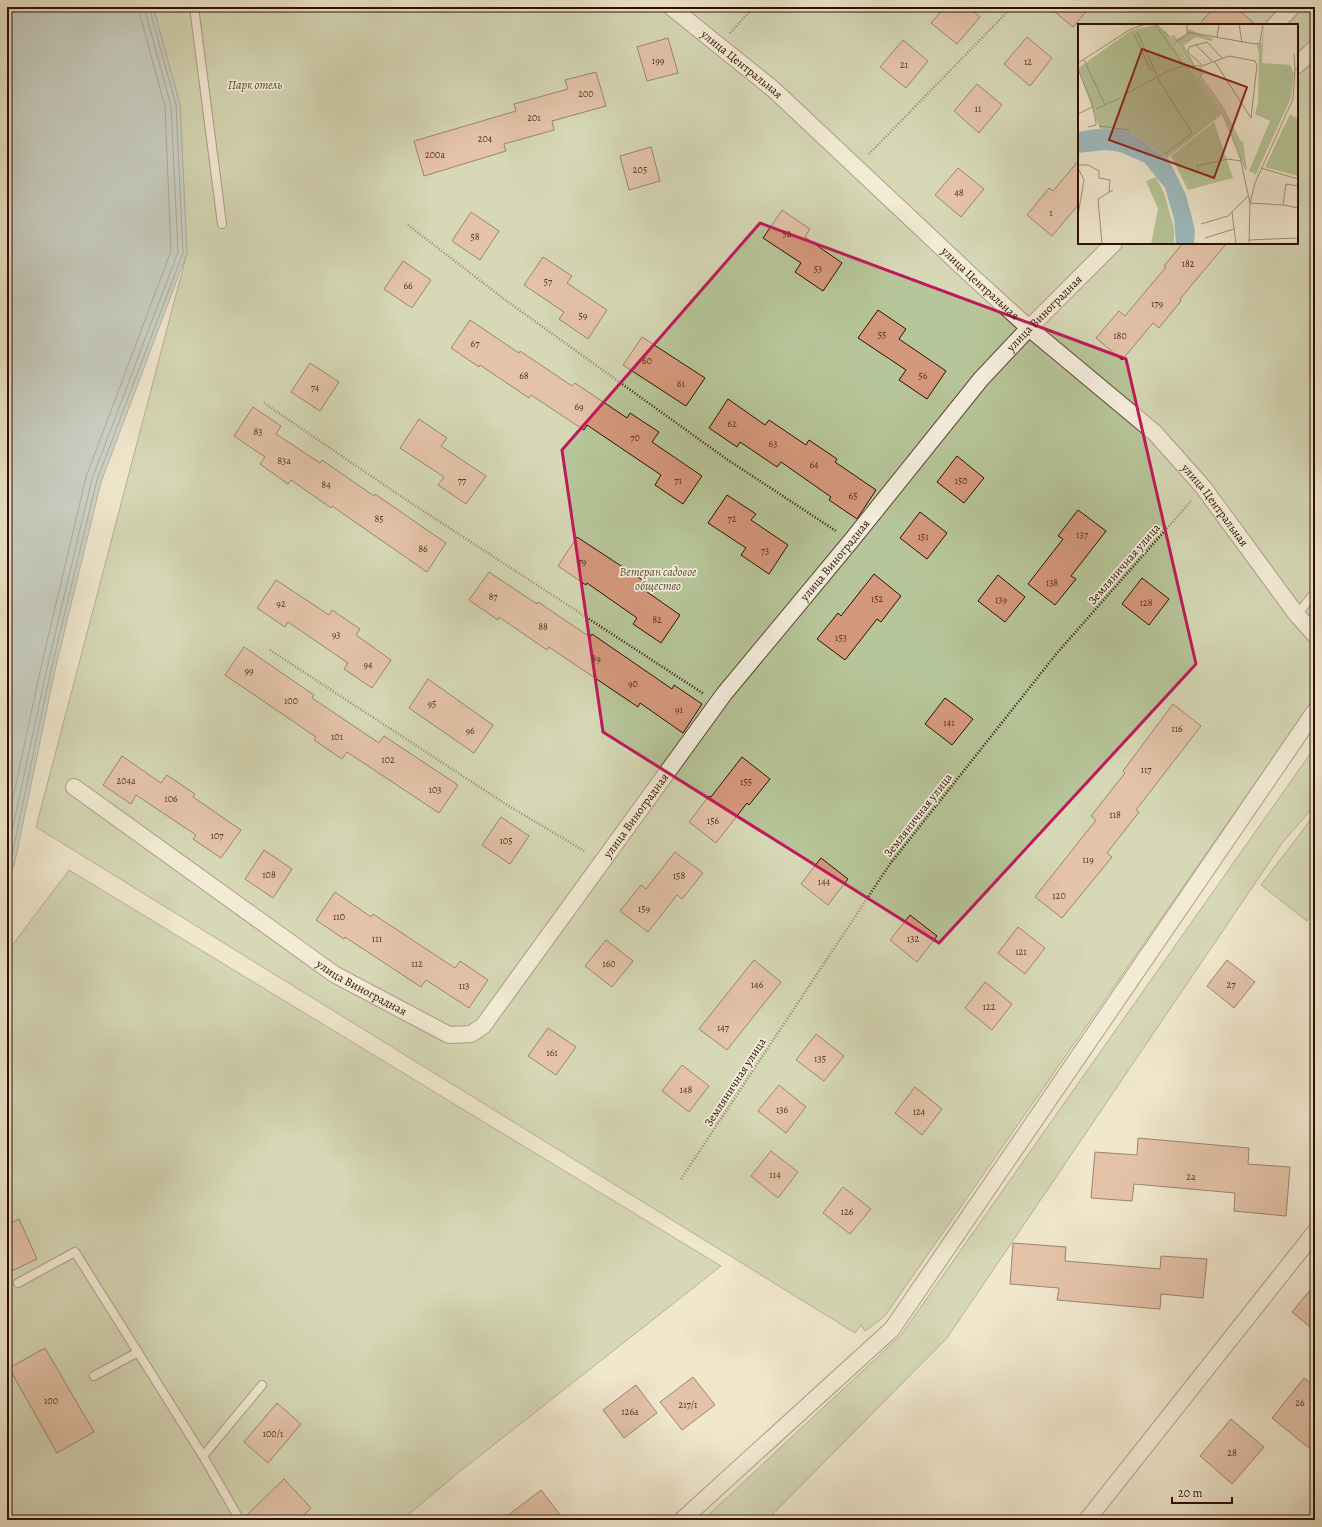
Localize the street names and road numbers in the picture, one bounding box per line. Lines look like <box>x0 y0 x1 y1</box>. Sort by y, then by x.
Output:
street label: улица Центральная <box>697 26 786 102</box>
street label: улица Центральная <box>937 243 1023 324</box>
street label: улица Виноградная <box>1002 271 1086 356</box>
street label: улица Центральная <box>1177 459 1252 550</box>
street label: улица Виноградная <box>796 516 873 605</box>
street label: Земляничная улица <box>1084 520 1164 608</box>
street label: Земляничная улица <box>880 769 956 860</box>
street label: улица Виноградная <box>599 770 672 862</box>
street label: улица Виноградная <box>312 955 410 1019</box>
street label: Земляничная улица <box>700 1034 770 1129</box>

